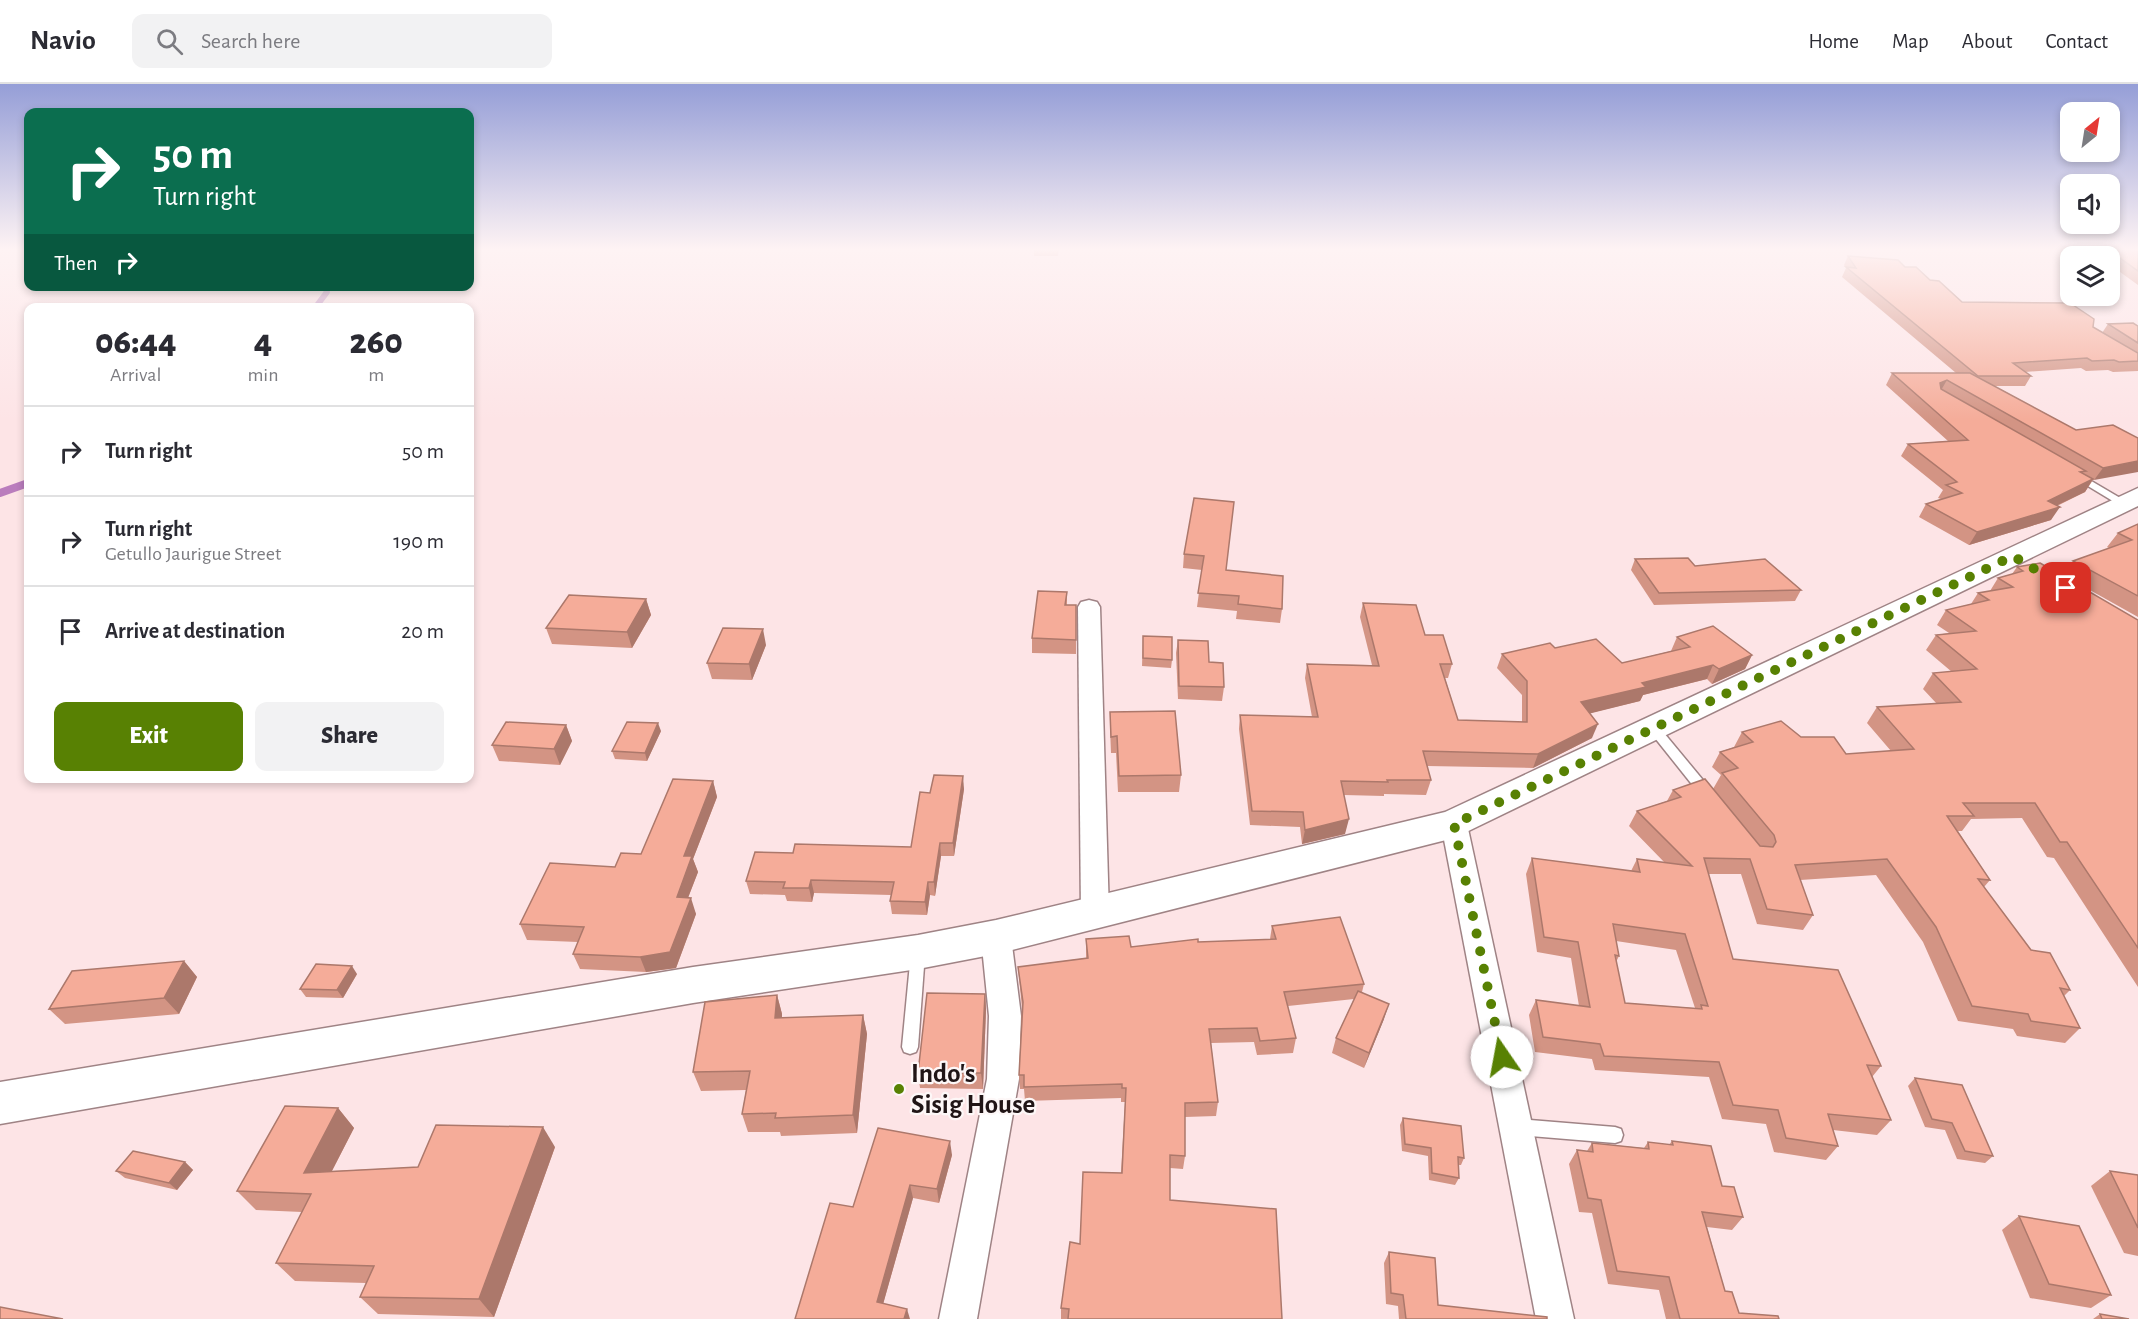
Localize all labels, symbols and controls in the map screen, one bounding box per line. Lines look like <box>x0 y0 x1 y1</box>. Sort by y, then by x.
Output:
search box <box>132 14 552 68</box>
icon: search <box>153 25 186 58</box>
text: Navio <box>30 27 96 55</box>
text: Search here <box>201 30 300 52</box>
text: Home <box>1808 31 1859 52</box>
text: Map <box>1892 31 1929 52</box>
text: About <box>1962 31 2012 52</box>
text: Contact <box>2045 31 2108 52</box>
north arrow <box>2060 102 2120 162</box>
map controls <box>2060 102 2120 306</box>
icon: right <box>54 132 132 210</box>
text: 50 m <box>153 134 233 176</box>
button: sound <box>2060 174 2120 234</box>
text: Turn right <box>153 183 256 210</box>
icon: right <box>110 246 143 279</box>
button: layers <box>2060 246 2120 306</box>
text: Then <box>54 252 98 274</box>
text: 06:44 <box>95 324 176 360</box>
text: 4 <box>254 324 272 360</box>
text: 260 <box>350 324 403 360</box>
text: Arrival <box>110 365 161 385</box>
text: min <box>247 365 279 385</box>
text: m <box>368 365 384 385</box>
icon: right <box>54 435 87 468</box>
text: Turn right <box>105 440 192 462</box>
text: 50 m <box>402 440 444 462</box>
text: Turn right <box>105 518 192 540</box>
icon: right <box>54 525 87 558</box>
text: 190 m <box>393 530 444 552</box>
text: Getullo Jaurigue Street <box>105 544 281 564</box>
pin <box>2040 562 2091 613</box>
icon: arrive <box>2049 571 2082 604</box>
icon: arrive <box>54 615 87 648</box>
text: Arrive at destination <box>105 620 285 642</box>
text: 20 m <box>401 620 444 642</box>
button: Exit <box>54 702 243 771</box>
button: Share <box>255 702 444 771</box>
position arrow <box>1470 1025 1534 1089</box>
place label: Indo's Sisig House <box>911 1060 1035 1118</box>
marker: Indo's Sisig House <box>892 1082 906 1096</box>

